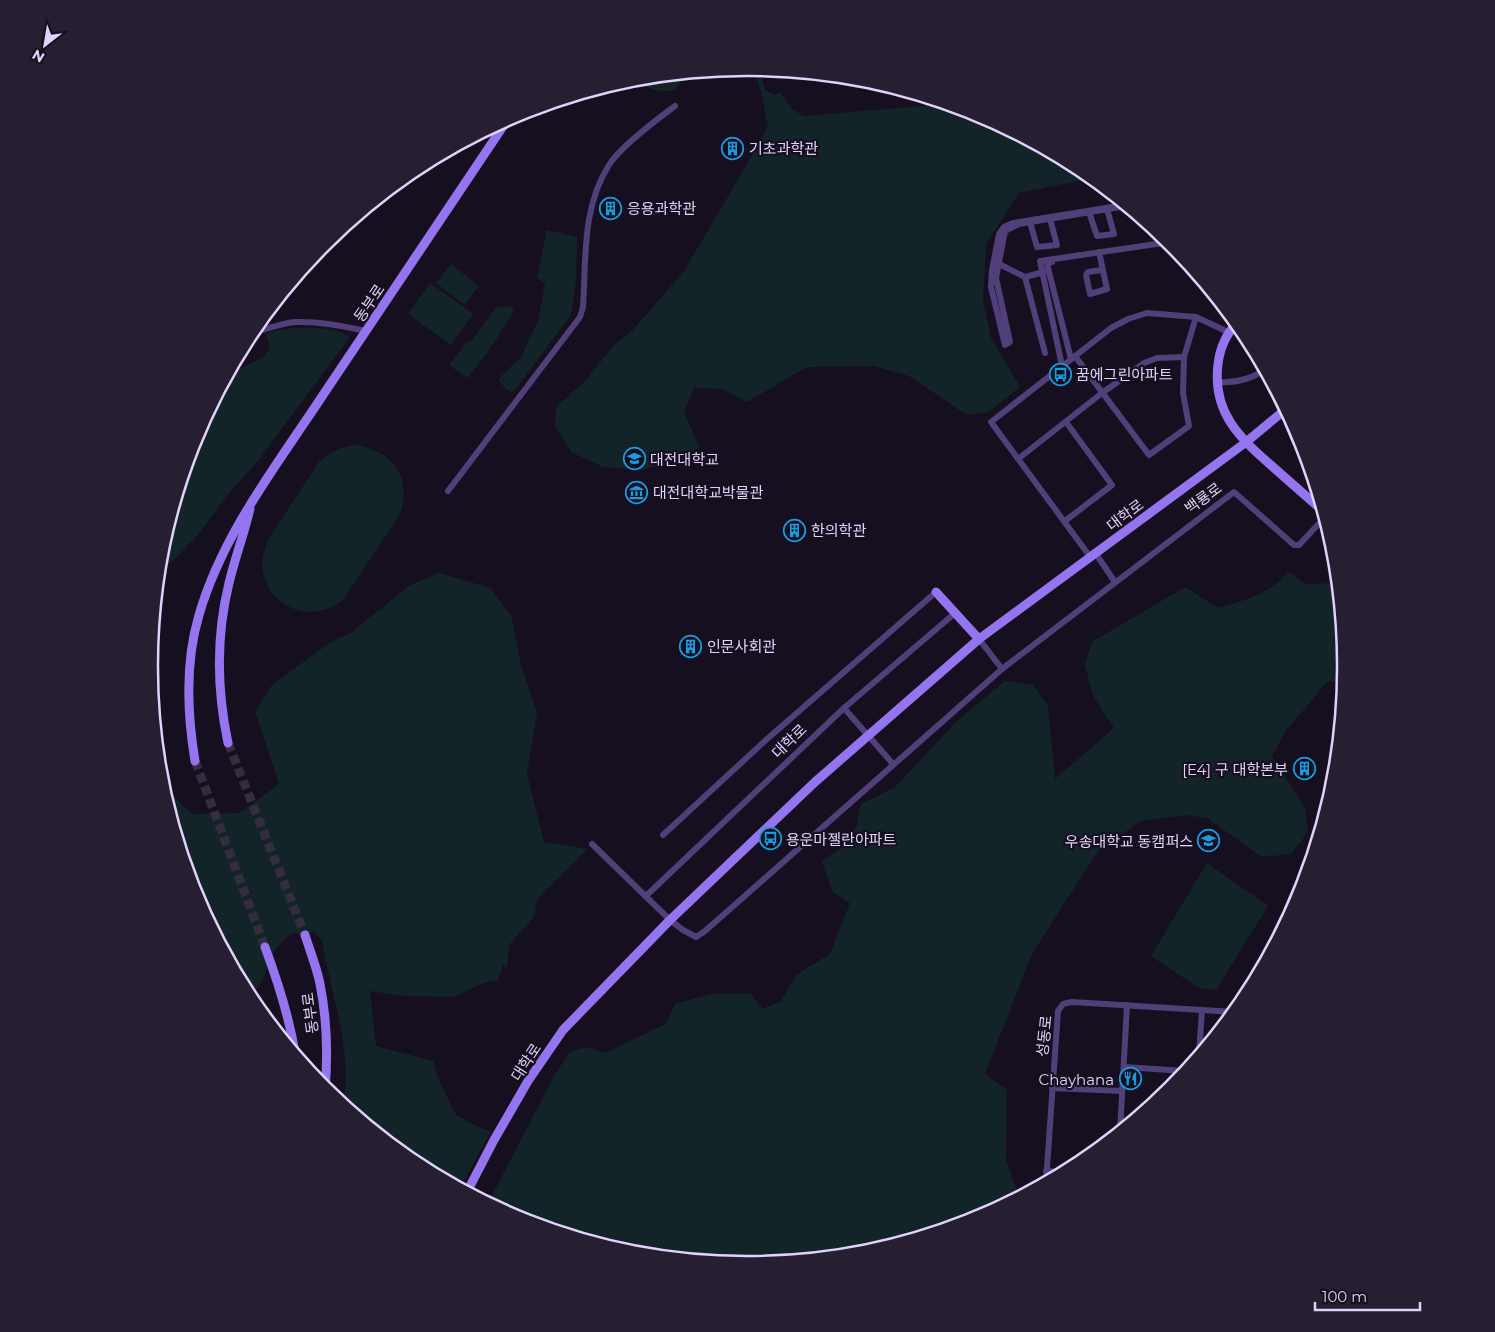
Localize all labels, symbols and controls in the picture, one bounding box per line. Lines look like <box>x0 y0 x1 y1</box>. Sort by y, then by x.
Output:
north arrow <box>20 20 70 70</box>
text: N <box>29 46 48 67</box>
building icon: 기초과학관 <box>721 136 745 160</box>
place label: 기초과학관 <box>749 139 818 158</box>
building icon: 응용과학관 <box>599 196 623 220</box>
place label: 응용과학관 <box>627 199 696 218</box>
street label: 동부로 <box>350 281 388 325</box>
bus stop icon: 꿈에그린아파트 <box>1048 362 1072 386</box>
place label: 꿈에그린아파트 <box>1076 365 1173 384</box>
school or university icon: 대전대학교 <box>622 447 646 471</box>
place label: 대전대학교 <box>650 450 719 469</box>
street label: 백룡로 <box>1181 478 1225 518</box>
museum icon: 대전대학교박물관 <box>625 480 649 504</box>
place label: 대전대학교박물관 <box>653 483 764 502</box>
street label: 대학로 <box>1103 495 1147 535</box>
building icon: 한의학관 <box>783 518 807 542</box>
place label: 한의학관 <box>811 521 866 540</box>
building icon: 인문사회관 <box>679 634 703 658</box>
place label: 인문사회관 <box>707 637 776 656</box>
street label: 대학로 <box>768 720 810 762</box>
building icon: [E4] 구 대학본부 <box>1292 757 1316 781</box>
place label: [E4] 구 대학본부 <box>1182 760 1288 779</box>
bus stop icon: 용운마젤란아파트 <box>758 827 782 851</box>
school or university icon: 우송대학교 동캠퍼스 <box>1197 829 1221 853</box>
place label: 용운마젤란아파트 <box>786 830 897 849</box>
place label: 우송대학교 동캠퍼스 <box>1065 832 1193 851</box>
street label: 동부로 <box>298 991 322 1035</box>
street label: 성동로 <box>1032 1014 1056 1058</box>
street label: 대학로 <box>507 1039 545 1085</box>
restaurant icon: Chayhana <box>1118 1067 1142 1091</box>
place label: Chayhana <box>1039 1070 1114 1089</box>
scale bar <box>1315 1280 1420 1312</box>
text: 100 m <box>1322 1287 1367 1306</box>

